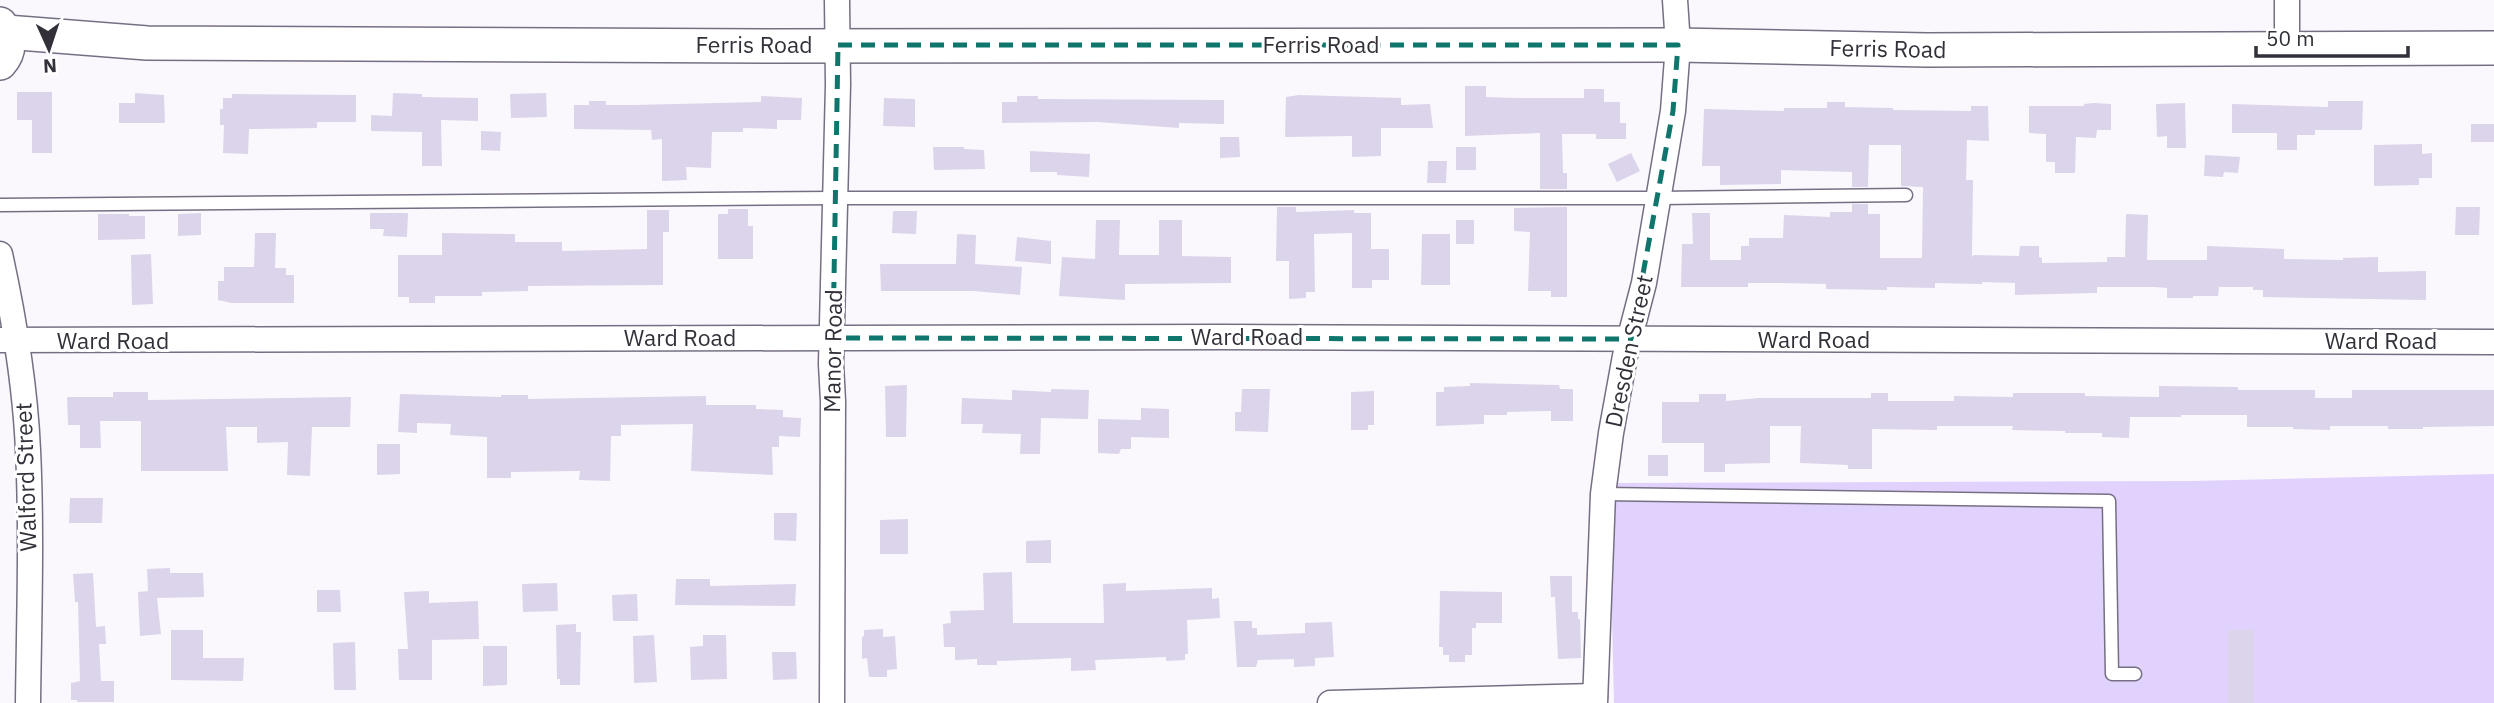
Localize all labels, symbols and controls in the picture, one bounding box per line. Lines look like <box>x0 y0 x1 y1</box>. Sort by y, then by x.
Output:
north arrow <box>14 14 84 84</box>
scale bar <box>2256 14 2408 58</box>
text: 50 m <box>2266 24 2315 52</box>
street label: Ferris Road <box>695 29 813 59</box>
street label: Ferris Road <box>1262 29 1380 59</box>
street label: Ferris Road <box>1829 32 1947 64</box>
text: N <box>42 54 57 78</box>
street label: Dresden Street <box>1597 272 1659 430</box>
street label: Manor Road <box>816 289 848 413</box>
street label: Ward Road <box>1191 321 1303 351</box>
street label: Ward Road <box>624 322 736 352</box>
street label: Ward Road <box>1758 324 1870 354</box>
street label: Ward Road <box>57 325 169 355</box>
street label: Ward Road <box>2325 325 2437 355</box>
street label: Walford Street <box>7 402 43 552</box>

